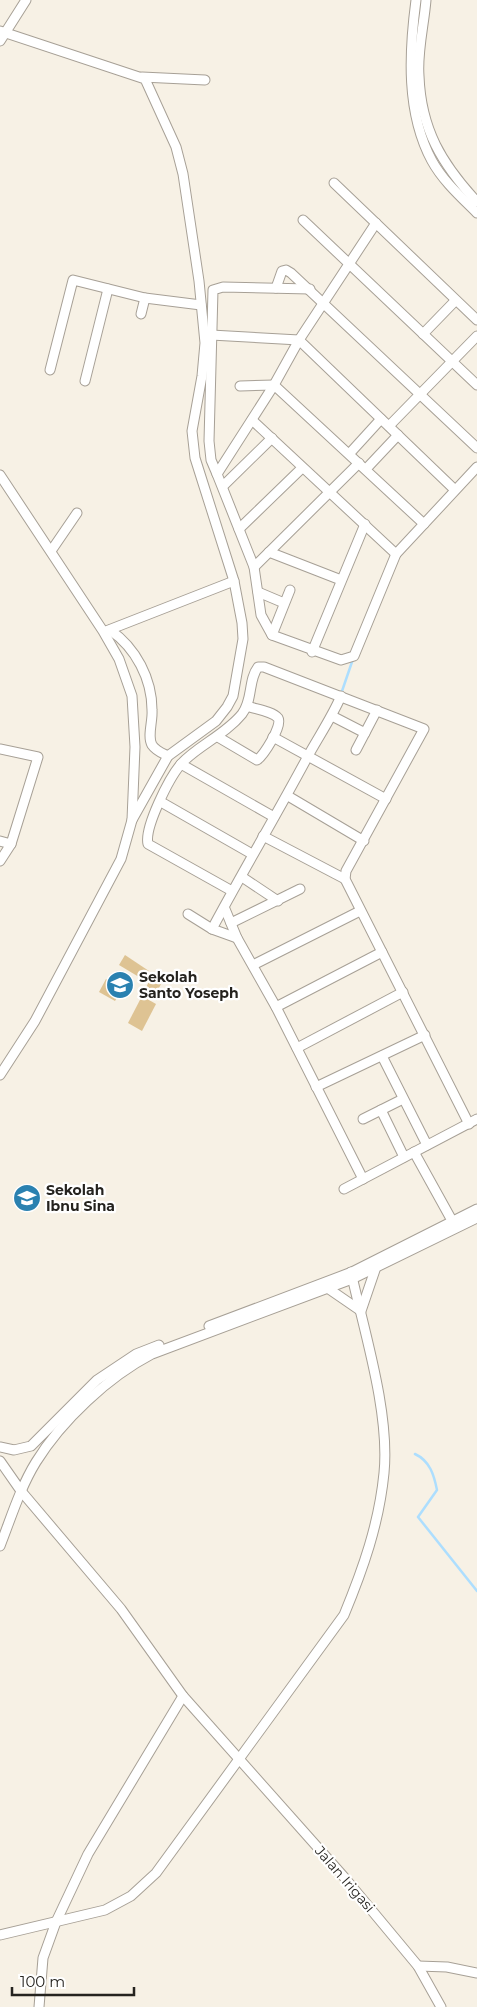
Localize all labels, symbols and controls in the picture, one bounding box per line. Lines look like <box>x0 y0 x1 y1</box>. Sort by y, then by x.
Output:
place label: Sekolah Santo Yoseph <box>139 968 239 1002</box>
school or university icon: Sekolah Santo Yoseph <box>105 970 135 1000</box>
place label: Sekolah Ibnu Sina <box>46 1181 115 1215</box>
school or university icon: Sekolah Ibnu Sina <box>12 1183 42 1213</box>
street label: Jalan Irigasi <box>311 1841 379 1916</box>
scale bar <box>12 1964 135 1996</box>
text: 100 m <box>20 1972 65 1991</box>

